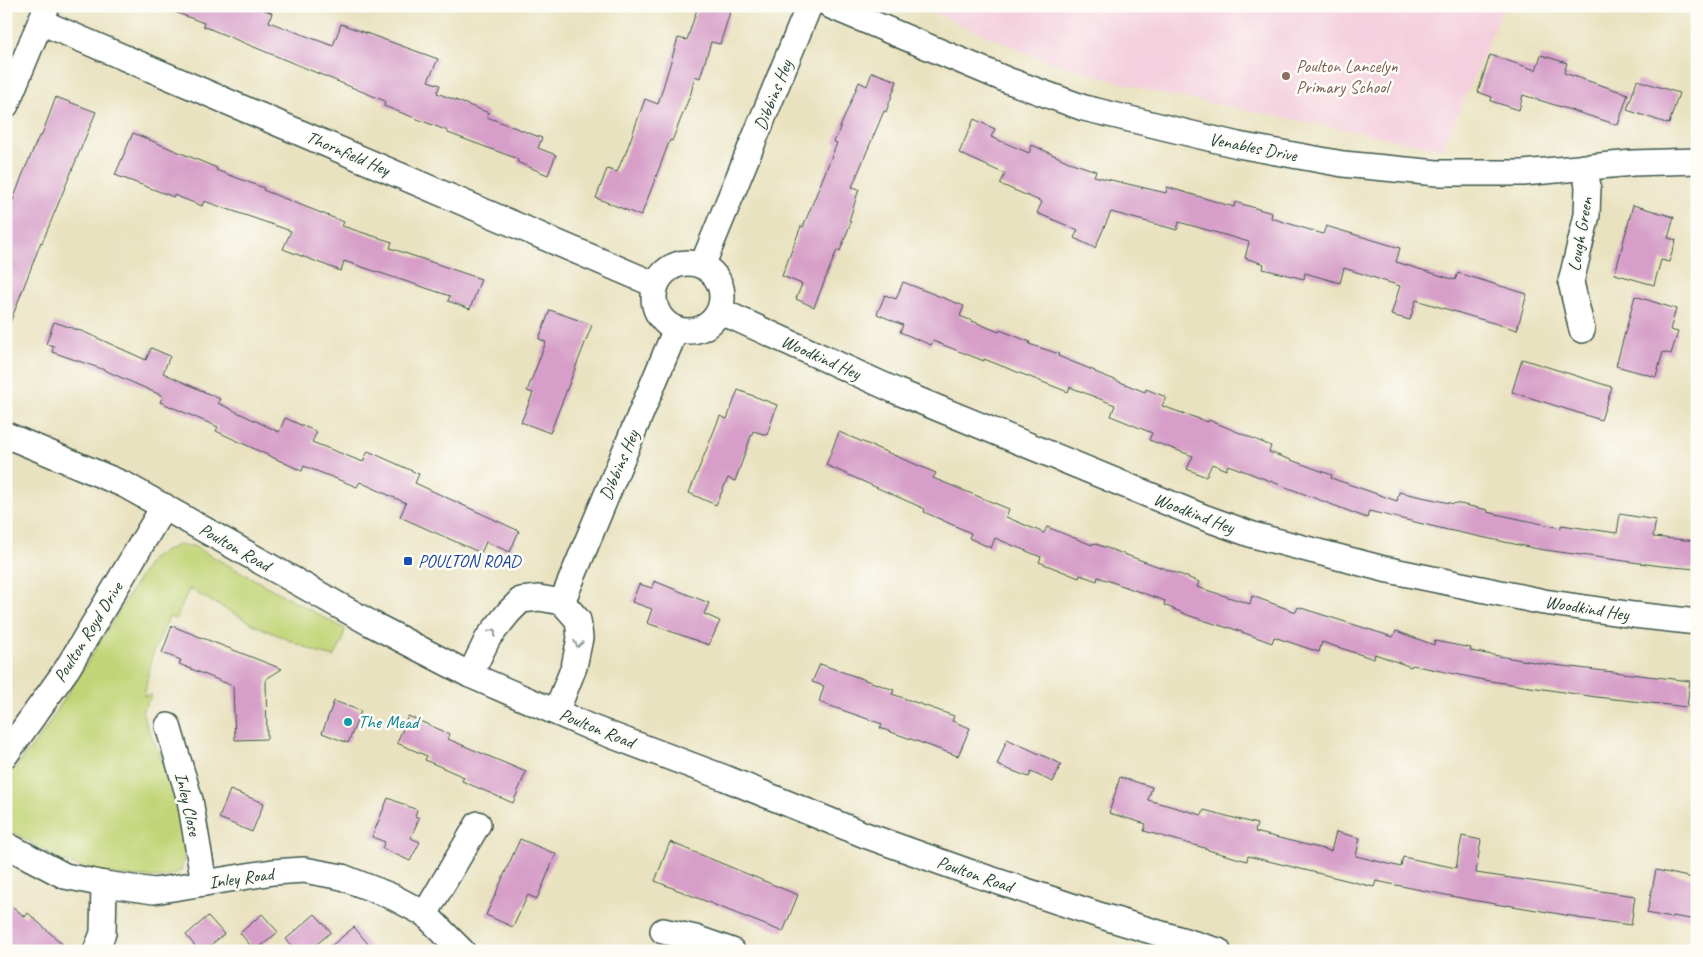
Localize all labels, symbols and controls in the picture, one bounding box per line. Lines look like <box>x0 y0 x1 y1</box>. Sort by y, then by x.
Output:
street label: Dibbins Hey <box>749 55 798 133</box>
place label: Poulton Lancelyn Primary School <box>1296 55 1399 98</box>
marker: Poulton Lancelyn Primary School <box>1280 70 1292 82</box>
street label: Thornfield Hey <box>303 126 395 181</box>
street label: Venables Drive <box>1207 128 1300 166</box>
street label: Lough Green <box>1563 194 1597 273</box>
street label: Woodkind Hey <box>778 330 866 385</box>
street label: Dibbins Hey <box>594 425 644 503</box>
street label: Woodkind Hey <box>1151 488 1239 539</box>
street label: Poulton Road <box>195 518 277 578</box>
place label: POULTON ROAD <box>418 550 522 572</box>
marker: POULTON ROAD <box>402 555 414 567</box>
street label: Poulton Royd Drive <box>48 577 128 686</box>
street label: Woodkind Hey <box>1544 591 1632 626</box>
one-way arrow <box>488 629 496 638</box>
one-way arrow <box>574 640 584 649</box>
street label: Poulton Road <box>556 703 640 754</box>
place label: The Mead <box>358 711 421 733</box>
marker: The Mead <box>342 716 354 728</box>
street label: Inley Close <box>170 770 206 839</box>
street label: Poulton Road <box>934 851 1019 898</box>
street label: Inley Road <box>207 862 278 893</box>

